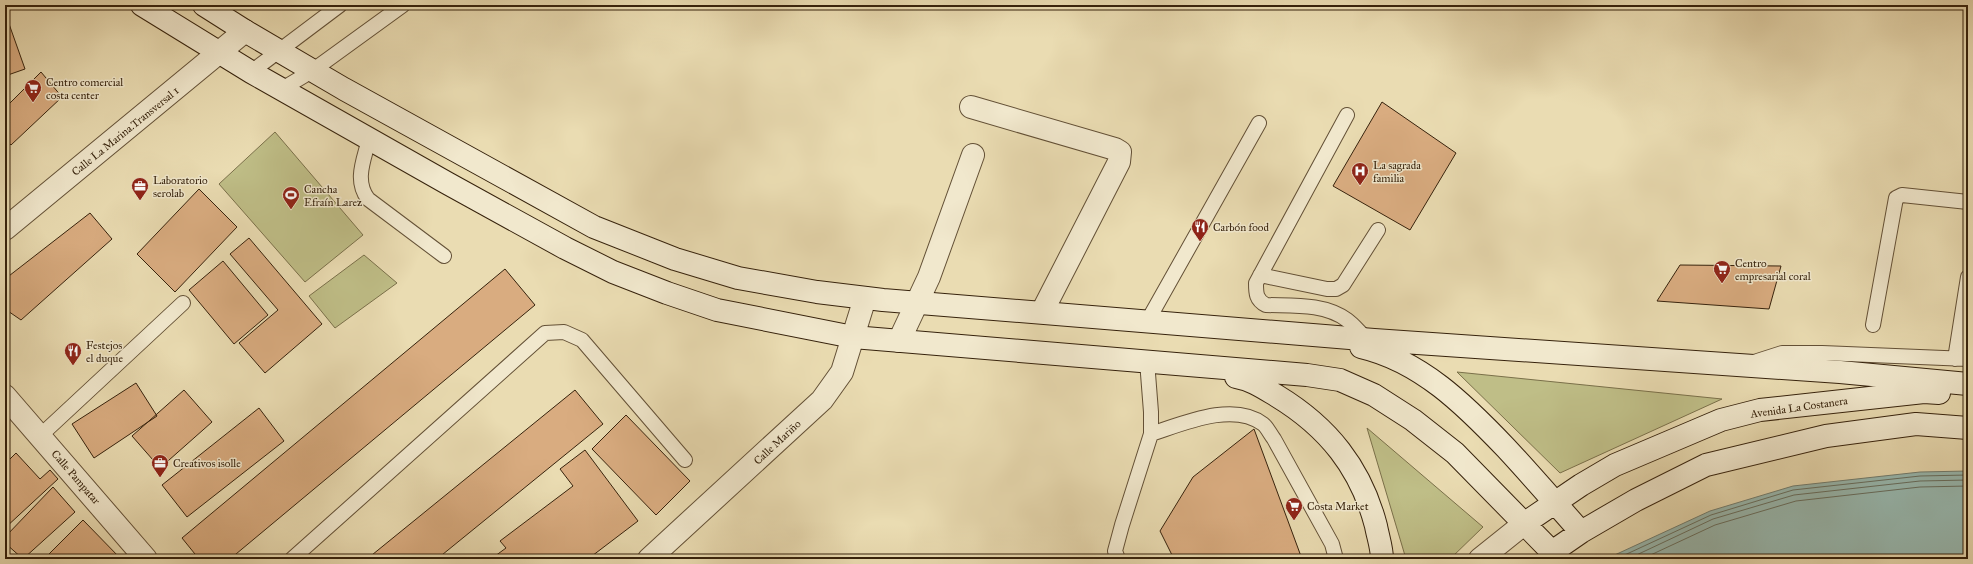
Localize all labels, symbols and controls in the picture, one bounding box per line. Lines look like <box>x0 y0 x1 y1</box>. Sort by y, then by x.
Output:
place label: Centro comercial costa center <box>46 76 123 102</box>
supermarket icon: Centro comercial costa center <box>23 78 43 103</box>
street label: Calle La Marina.Transversal 1 <box>69 84 182 179</box>
place label: La sagrada familia <box>1373 159 1421 185</box>
hospital icon: La sagrada familia <box>1350 161 1370 186</box>
place label: Laboratorio serolab <box>153 174 208 200</box>
office icon: Laboratorio serolab <box>130 176 150 201</box>
place label: Cancha Efraín Larez <box>304 183 362 209</box>
sports icon: Cancha Efraín Larez <box>281 185 301 210</box>
restaurant icon: Carbón food <box>1190 217 1210 242</box>
place label: Carbón food <box>1213 221 1269 234</box>
place label: Centro empresarial coral <box>1735 257 1811 283</box>
supermarket icon: Centro empresarial coral <box>1712 259 1732 284</box>
place label: Festejos el duque <box>86 339 123 366</box>
restaurant icon: Festejos el duque <box>63 341 83 366</box>
street label: Avenida La Costanera <box>1749 394 1849 421</box>
street label: Calle Mariño <box>751 417 804 467</box>
street label: Calle Pampatar <box>48 447 103 508</box>
office icon: Creativos isolle <box>150 453 170 478</box>
place label: Creativos isolle <box>173 457 241 470</box>
supermarket icon: Costa Market <box>1284 496 1304 521</box>
place label: Costa Market <box>1307 500 1369 513</box>

